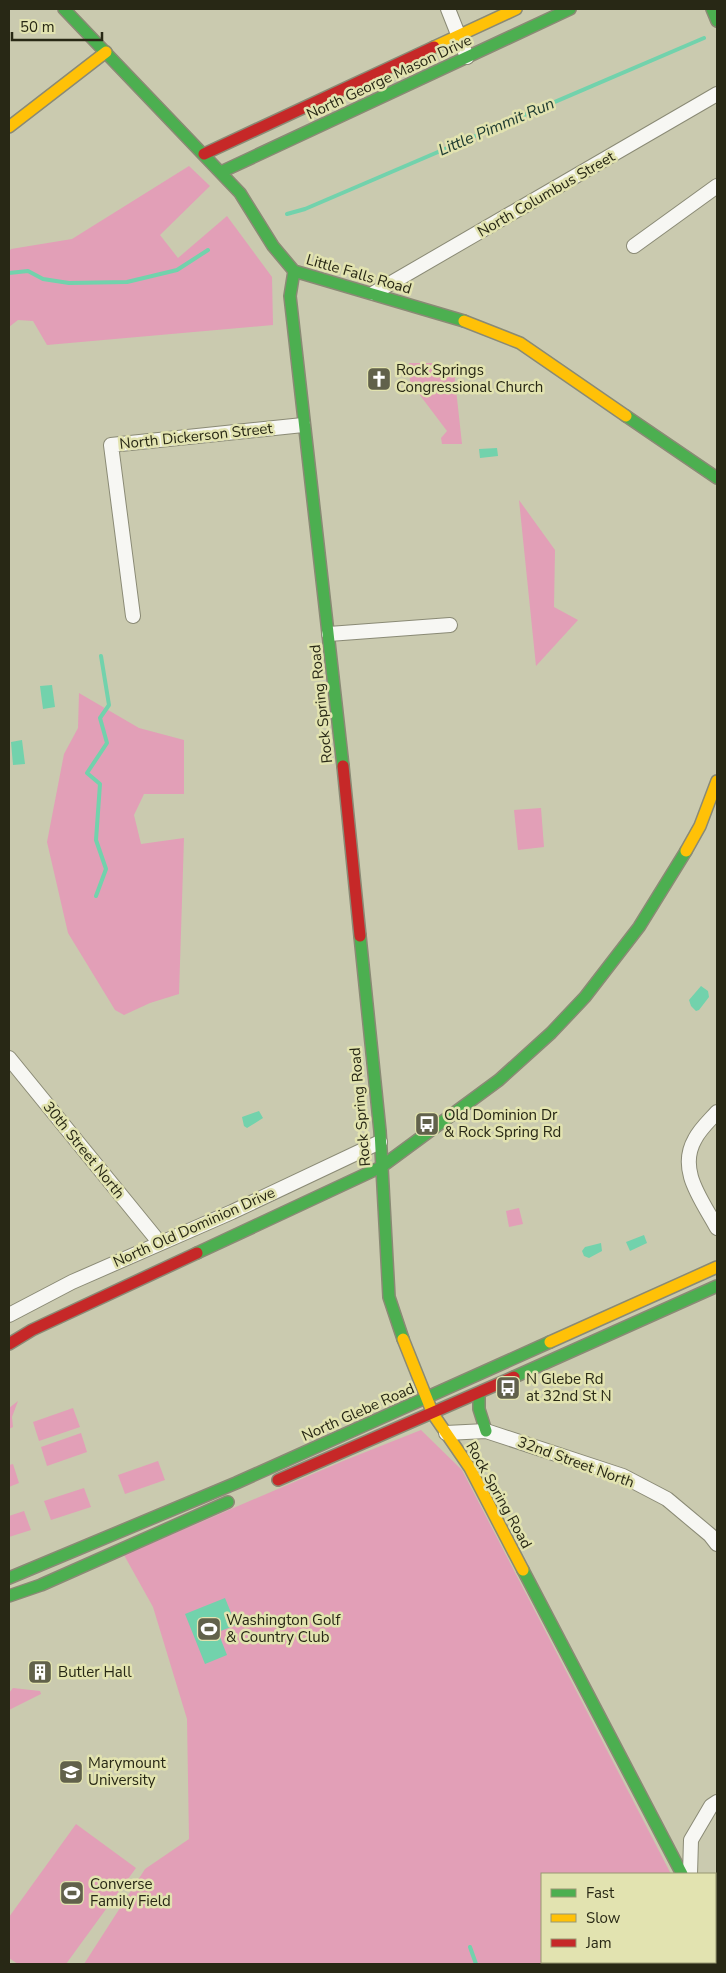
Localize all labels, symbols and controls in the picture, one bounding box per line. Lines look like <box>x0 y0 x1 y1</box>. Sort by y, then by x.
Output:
scale bar <box>12 10 102 42</box>
text: 50 m <box>20 17 55 37</box>
street label: North George Mason Drive <box>303 30 475 124</box>
water label: Little Pimmit Run <box>435 93 558 161</box>
street label: North Columbus Street <box>474 146 619 242</box>
street label: Little Falls Road <box>304 249 414 299</box>
place label: Rock Springs Congressional Church <box>396 360 543 397</box>
church icon: Rock Springs Congressional Church <box>366 366 392 392</box>
street label: North Dickerson Street <box>118 418 274 454</box>
street label: Rock Spring Road <box>305 644 337 764</box>
street label: Rock Spring Road <box>345 1047 375 1167</box>
street label: 30th Street North <box>39 1097 129 1203</box>
place label: Old Dominion Dr & Rock Spring Rd <box>444 1105 561 1142</box>
bus stop icon: Old Dominion Dr & Rock Spring Rd <box>414 1111 440 1137</box>
street label: North Old Dominion Drive <box>110 1182 278 1272</box>
place label: N Glebe Rd at 32nd St N <box>526 1369 612 1406</box>
bus stop icon: N Glebe Rd at 32nd St N <box>495 1375 521 1401</box>
street label: North Glebe Road <box>298 1378 418 1446</box>
street label: 32nd Street North <box>515 1432 637 1492</box>
street label: Rock Spring Road <box>461 1438 537 1552</box>
place label: Washington Golf & Country Club <box>226 1610 342 1647</box>
sports icon: Washington Golf & Country Club <box>196 1616 222 1642</box>
building icon: Butler Hall <box>27 1659 53 1685</box>
place label: Butler Hall <box>58 1662 132 1682</box>
place label: Marymount University <box>88 1753 166 1790</box>
school or university icon: Marymount University <box>58 1759 84 1785</box>
legend <box>541 1873 716 1963</box>
place label: Converse Family Field <box>90 1874 171 1911</box>
sports icon: Converse Family Field <box>59 1880 85 1906</box>
text: Fast <box>586 1883 615 1903</box>
text: Slow <box>586 1908 621 1928</box>
text: Jam <box>585 1933 612 1953</box>

